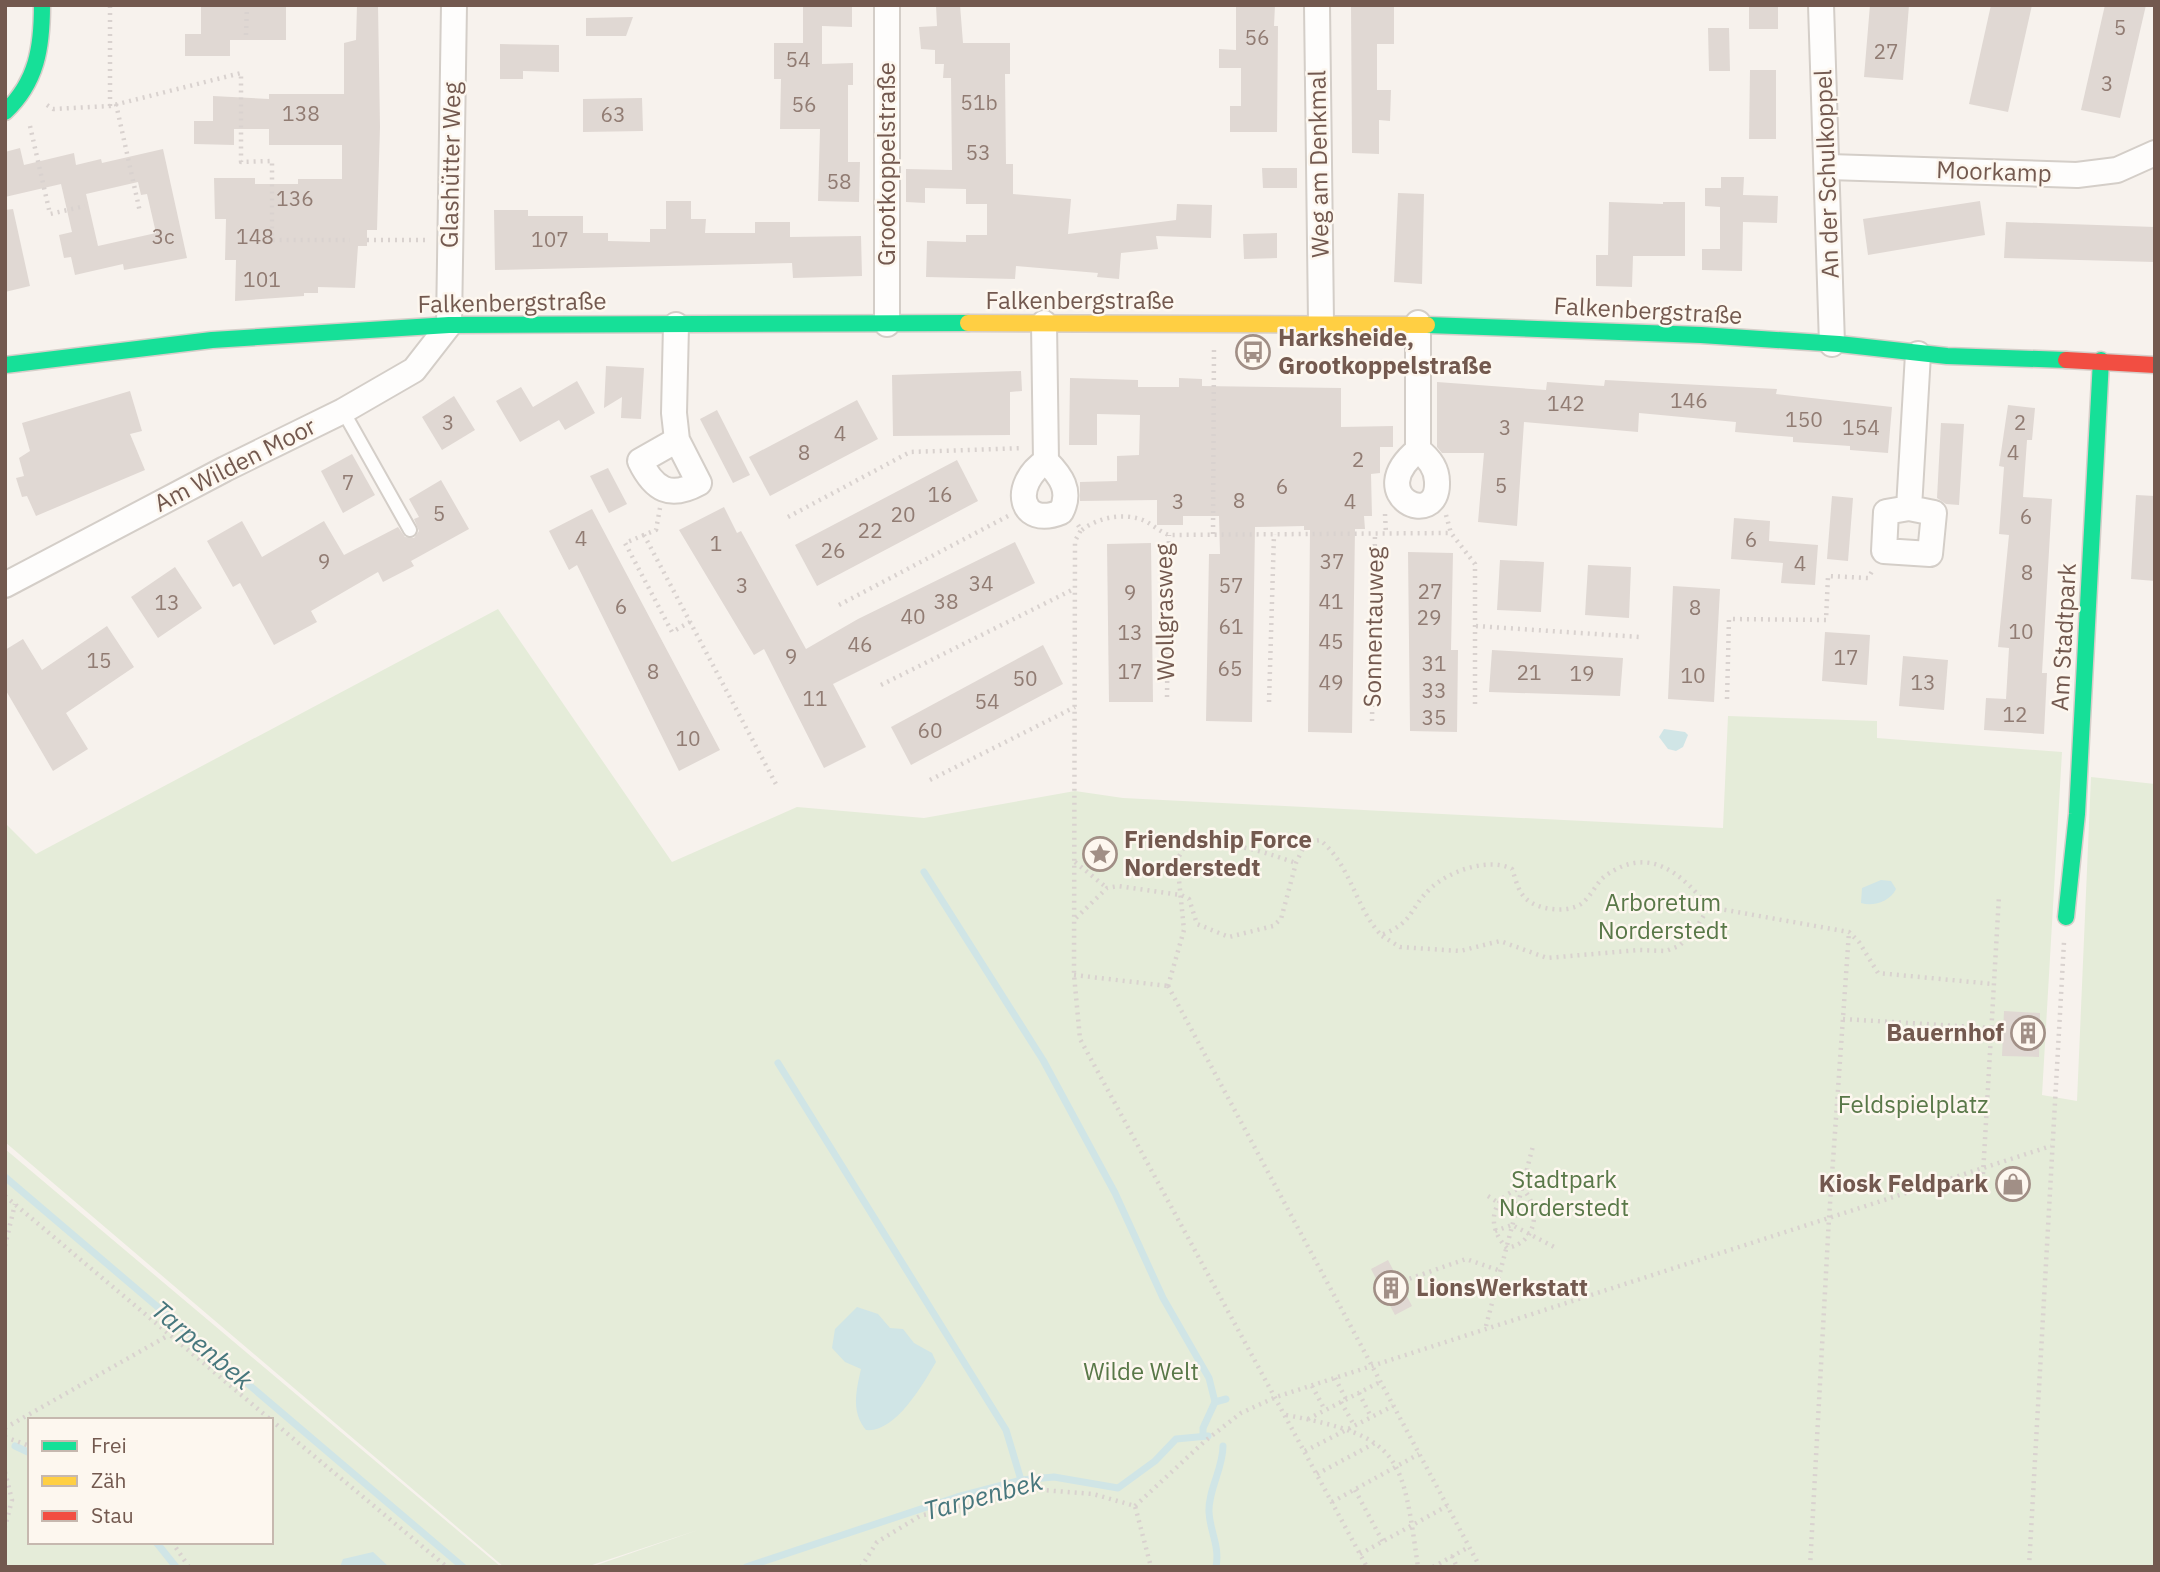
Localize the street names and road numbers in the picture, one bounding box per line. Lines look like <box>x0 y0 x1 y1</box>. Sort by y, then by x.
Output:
street label: Grootkoppelstraße <box>870 62 902 266</box>
street label: An der Schulkoppel <box>1806 69 1846 279</box>
street label: Weg am Denkmal <box>1300 70 1336 258</box>
street label: Glashütter Weg <box>433 81 467 248</box>
street label: Moorkamp <box>1936 153 2052 189</box>
street label: Falkenbergstraße <box>417 284 607 320</box>
street label: Falkenbergstraße <box>986 284 1174 316</box>
street label: Falkenbergstraße <box>1553 289 1743 331</box>
street label: Am Wilden Moor <box>148 409 321 519</box>
street label: Wollgrasweg <box>1147 543 1181 681</box>
street label: Sonnentauweg <box>1356 546 1390 707</box>
street label: Am Stadtpark <box>2043 562 2083 712</box>

